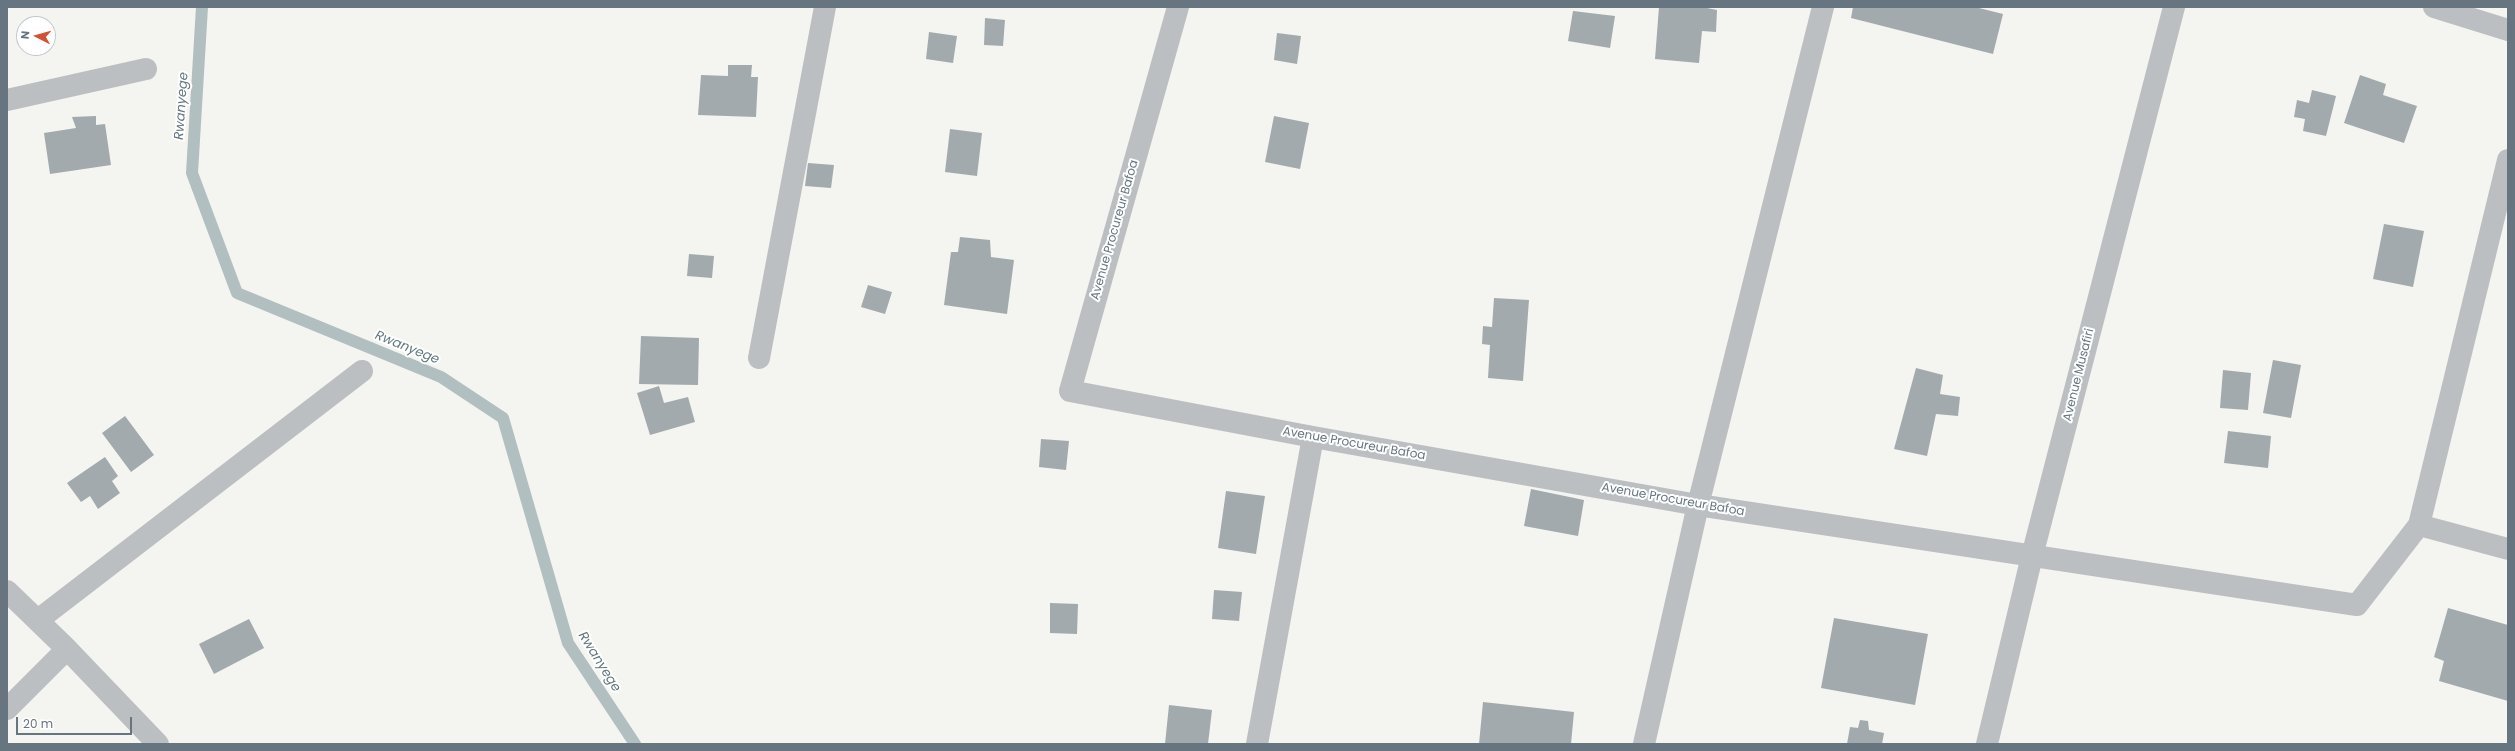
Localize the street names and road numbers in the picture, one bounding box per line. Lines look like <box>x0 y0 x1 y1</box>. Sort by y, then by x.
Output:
street label: Avenue Procureur Bafoa <box>1088 158 1142 302</box>
street label: Avenue Musafiri <box>2061 327 2097 423</box>
street label: Avenue Procureur Bafoa <box>1281 424 1427 464</box>
street label: Avenue Procureur Bafoa <box>1600 480 1746 520</box>

